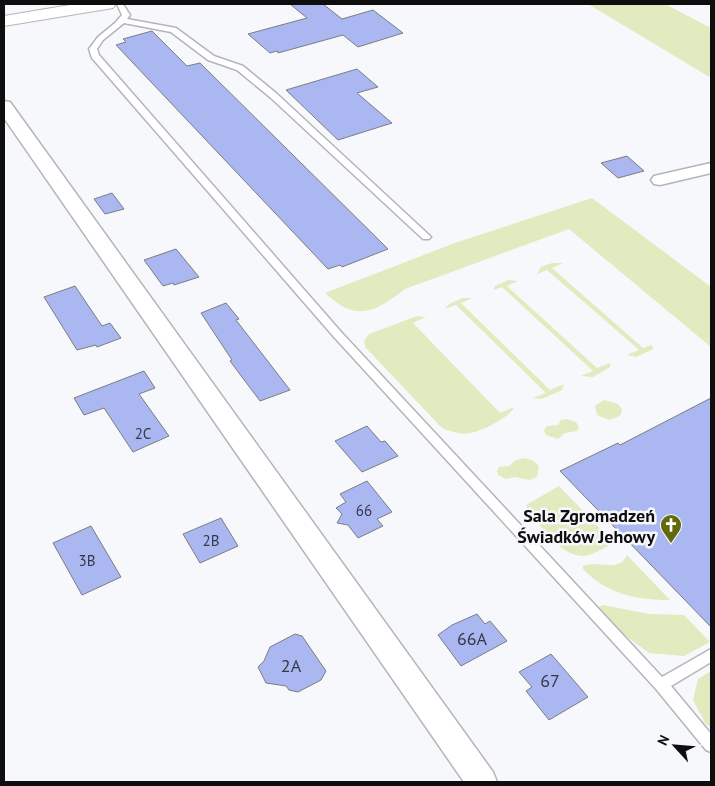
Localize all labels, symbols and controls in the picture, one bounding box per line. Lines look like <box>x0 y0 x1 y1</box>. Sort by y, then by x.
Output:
house number: 2C <box>135 424 151 443</box>
house number: 66 <box>356 501 372 520</box>
place label: Sala Zgromadzeń Świadków Jehowy <box>517 504 655 548</box>
church icon: Sala Zgromadzeń Świadków Jehowy <box>659 513 683 544</box>
house number: 2B <box>203 531 219 550</box>
house number: 3B <box>79 551 95 570</box>
house number: 66A <box>457 627 488 650</box>
house number: 2A <box>281 654 302 677</box>
house number: 67 <box>540 669 560 692</box>
north arrow <box>650 721 700 771</box>
text: N <box>653 732 673 748</box>

